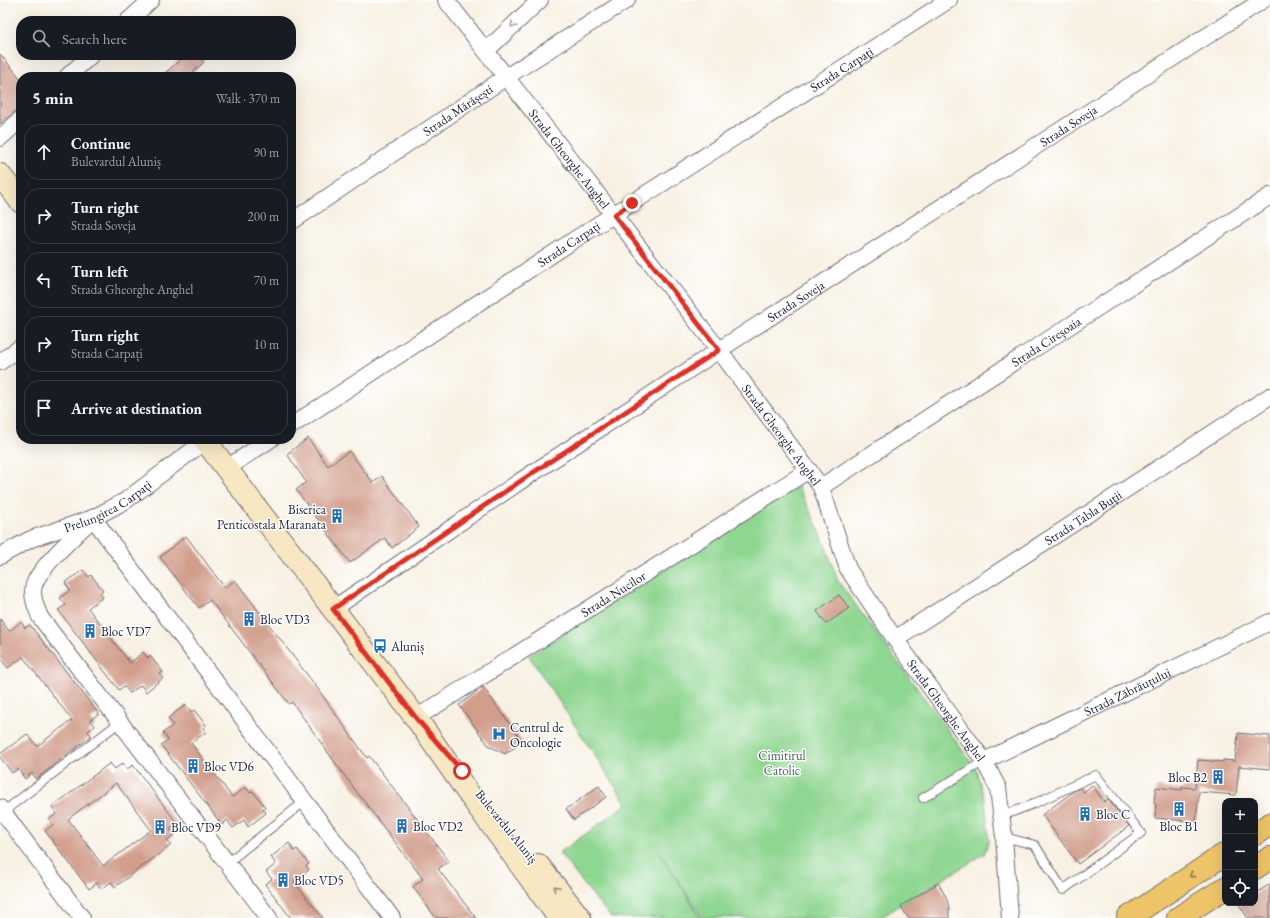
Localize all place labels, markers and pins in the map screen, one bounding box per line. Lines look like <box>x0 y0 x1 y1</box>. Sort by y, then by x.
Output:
place label: Biserica Penticostala Maranata <box>217 501 327 533</box>
building icon: Biserica Penticostala Maranata <box>329 508 345 524</box>
building icon: Bloc VD3 <box>241 611 257 627</box>
place label: Bloc VD3 <box>260 611 310 628</box>
building icon: Bloc VD7 <box>82 623 98 639</box>
place label: Bloc VD7 <box>101 623 152 640</box>
bus stop icon: Aluniș <box>372 638 388 654</box>
place label: Aluniș <box>390 638 424 655</box>
place label: Centrul de Oncologie <box>510 719 564 751</box>
hospital icon: Centrul de Oncologie <box>491 726 507 742</box>
building icon: Bloc VD6 <box>185 758 201 774</box>
place label: Bloc VD6 <box>204 758 254 775</box>
place label: Bloc B2 <box>1168 769 1208 786</box>
building icon: Bloc B2 <box>1210 769 1226 785</box>
building icon: Bloc B1 <box>1171 801 1187 817</box>
building icon: Bloc C <box>1077 806 1093 822</box>
place label: Bloc C <box>1096 806 1130 823</box>
building icon: Bloc VD2 <box>394 818 410 834</box>
place label: Bloc VD2 <box>413 818 464 835</box>
place label: Bloc B1 <box>1160 818 1198 835</box>
building icon: Bloc VD9 <box>152 819 168 835</box>
place label: Bloc VD9 <box>171 819 222 836</box>
building icon: Bloc VD5 <box>275 872 291 888</box>
place label: Bloc VD5 <box>294 872 344 889</box>

